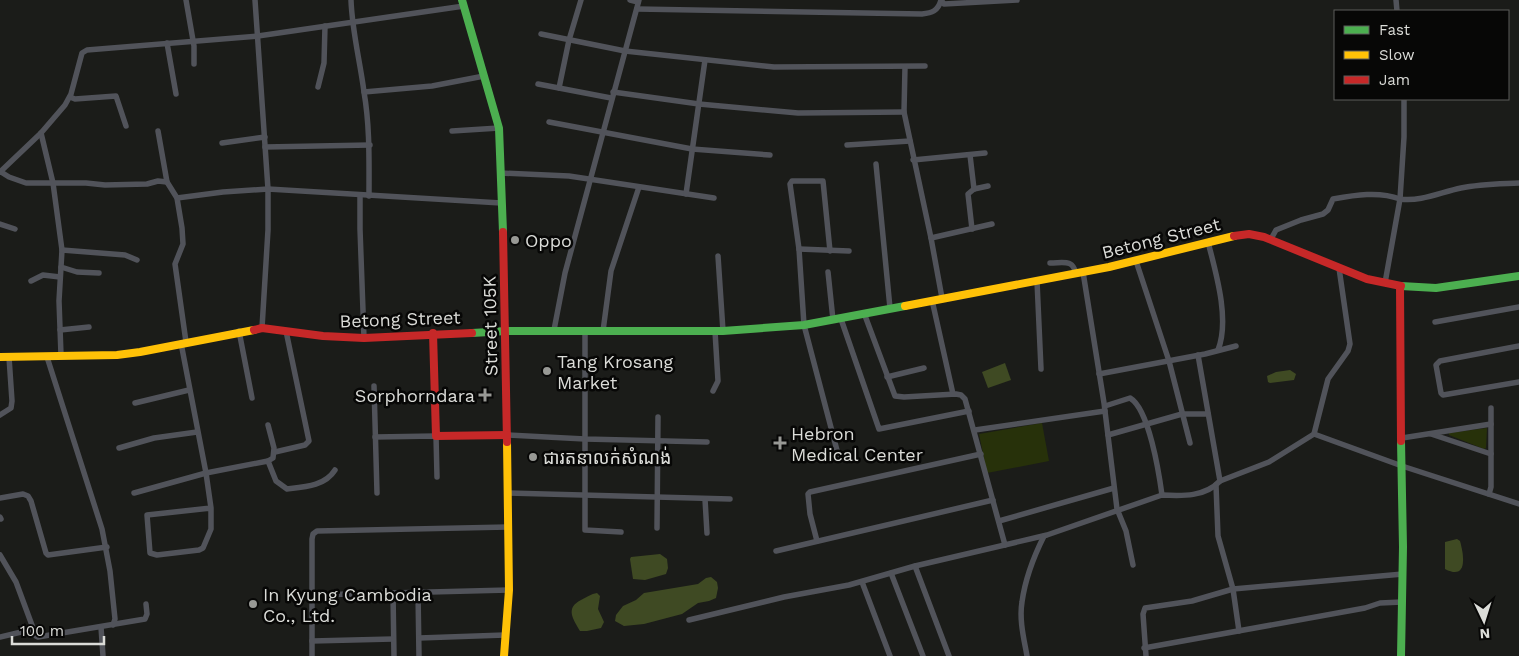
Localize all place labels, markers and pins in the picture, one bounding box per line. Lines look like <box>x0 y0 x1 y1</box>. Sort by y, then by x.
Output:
place label: Oppo <box>525 230 572 251</box>
marker: Oppo <box>509 234 521 246</box>
place label: Tang Krosang Market <box>557 351 674 393</box>
marker: Tang Krosang Market <box>541 365 553 377</box>
place label: Sorphorndara <box>355 385 475 406</box>
marker: Sorphorndara <box>479 389 491 401</box>
place label: Hebron Medical Center <box>791 423 923 465</box>
marker: Hebron Medical Center <box>773 436 787 450</box>
place label: ជារតនាលក់សំណង់ <box>543 446 671 468</box>
marker: ជារតនាលក់សំណង់ <box>527 451 539 463</box>
place label: In Kyung Cambodia Co., Ltd. <box>263 584 432 626</box>
marker: In Kyung Cambodia Co., Ltd. <box>247 598 259 610</box>

